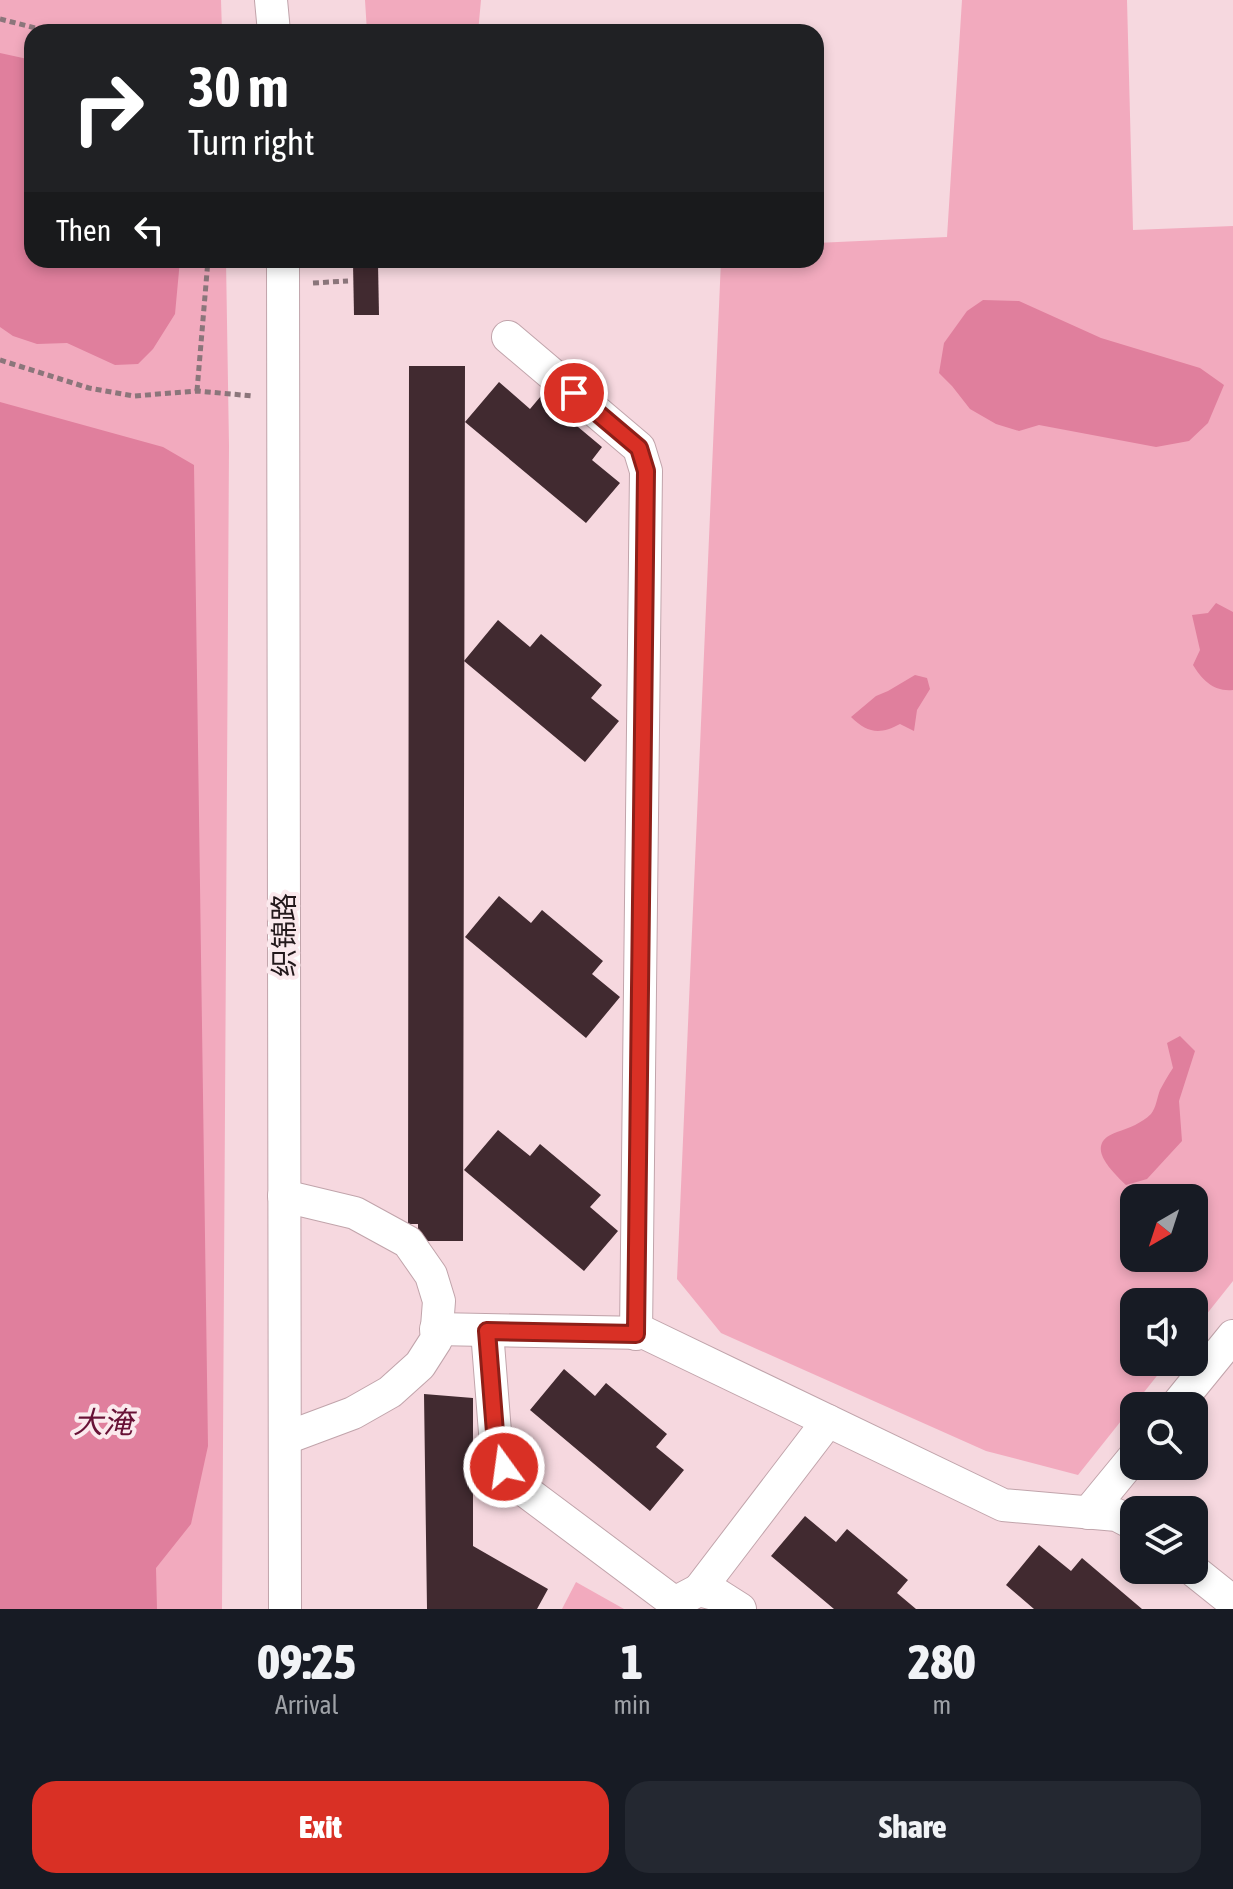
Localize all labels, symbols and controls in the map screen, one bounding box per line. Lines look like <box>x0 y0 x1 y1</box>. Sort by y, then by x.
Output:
text: 30 m <box>188 55 289 119</box>
icon: right <box>56 56 160 160</box>
text: Turn right <box>188 121 315 163</box>
icon: left <box>127 208 171 252</box>
text: Then <box>56 213 111 247</box>
pin <box>540 359 608 427</box>
icon: arrive <box>552 371 596 415</box>
street label: 织锦路 <box>268 893 300 977</box>
north arrow <box>1120 1184 1208 1272</box>
map controls <box>1120 1184 1208 1584</box>
button: sound <box>1120 1288 1208 1376</box>
button: search <box>1120 1392 1208 1480</box>
water label: 大淹 <box>73 1405 138 1439</box>
position arrow <box>462 1425 546 1509</box>
button: layers <box>1120 1496 1208 1584</box>
text: 09:25 <box>257 1634 356 1689</box>
text: 1 <box>621 1634 643 1689</box>
text: 280 <box>908 1634 976 1689</box>
text: Arrival <box>275 1690 338 1720</box>
text: min <box>613 1690 651 1720</box>
text: m <box>932 1690 951 1720</box>
button: Exit <box>32 1781 609 1873</box>
button: Share <box>625 1781 1201 1873</box>

